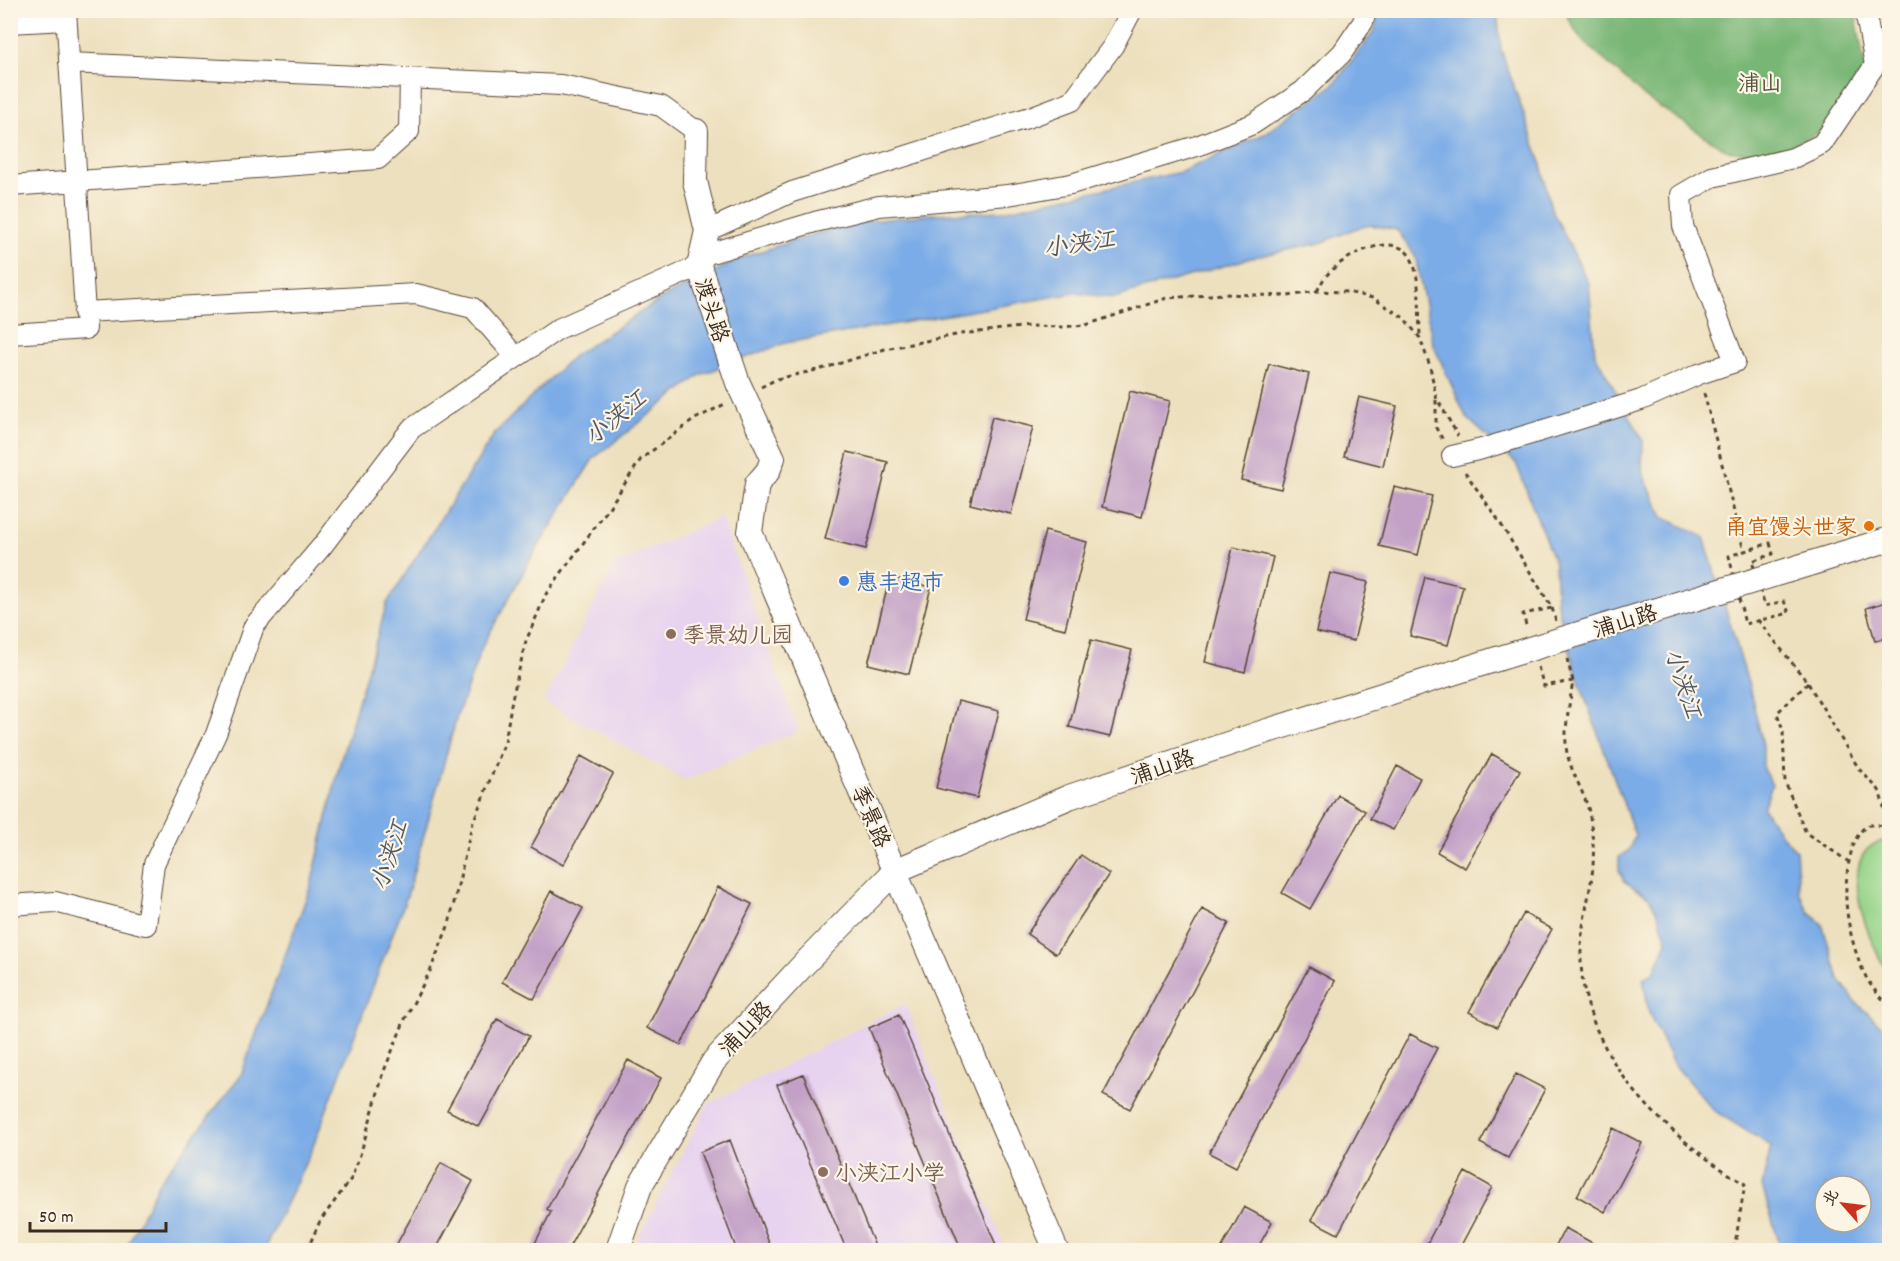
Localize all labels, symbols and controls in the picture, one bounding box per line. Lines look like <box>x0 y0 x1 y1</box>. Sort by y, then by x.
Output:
park label: 浦山 <box>1738 70 1782 101</box>
water label: 小浃江 <box>1041 224 1118 268</box>
street label: 渡头路 <box>685 275 735 347</box>
water label: 小浃江 <box>578 383 656 455</box>
place label: 甬宜馒头世家 <box>1725 514 1857 545</box>
marker: 甬宜馒头世家 <box>1862 519 1876 533</box>
place label: 惠丰超市 <box>856 569 944 600</box>
marker: 惠丰超市 <box>837 574 851 588</box>
street label: 浦山路 <box>1590 599 1662 648</box>
place label: 季景幼儿园 <box>683 622 793 653</box>
marker: 季景幼儿园 <box>664 627 678 641</box>
water label: 小浃江 <box>1654 644 1709 724</box>
street label: 浦山路 <box>1127 744 1199 795</box>
street label: 季景路 <box>842 781 896 854</box>
water label: 小浃江 <box>365 815 419 895</box>
street label: 浦山路 <box>714 996 781 1065</box>
place label: 小浃江小学 <box>835 1160 945 1191</box>
marker: 小浃江小学 <box>816 1165 830 1179</box>
north arrow <box>1813 1174 1873 1234</box>
text: 北 <box>1818 1186 1846 1211</box>
scale bar <box>30 1195 166 1233</box>
text: 50 m <box>39 1206 74 1231</box>

